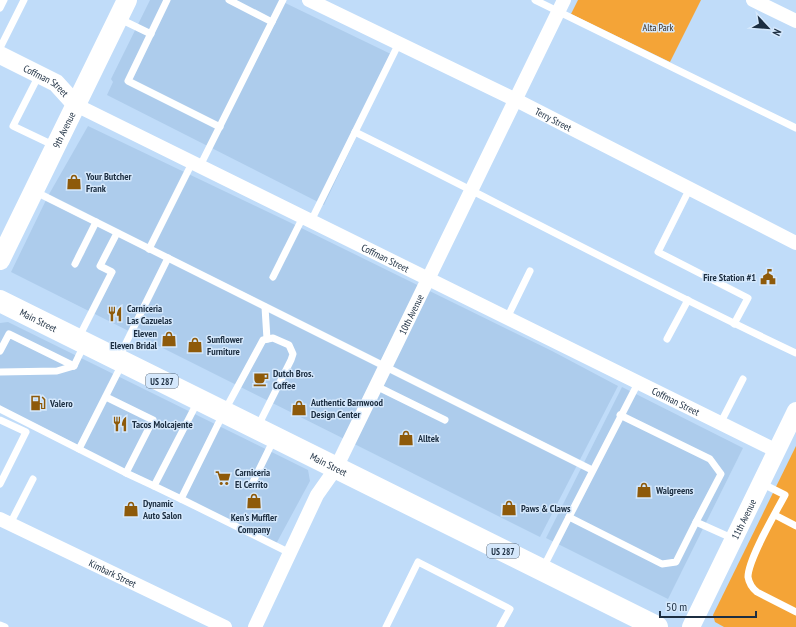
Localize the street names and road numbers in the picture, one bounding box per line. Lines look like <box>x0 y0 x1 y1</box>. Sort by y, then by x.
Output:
street label: Coffman Street <box>21 61 72 99</box>
street label: Terry Street <box>533 104 574 134</box>
street label: 9th Avenue <box>49 109 78 150</box>
street label: Coffman Street <box>359 240 412 275</box>
street label: 10th Avenue <box>396 292 426 336</box>
street label: Main Street <box>18 305 59 335</box>
road number: US 287 <box>146 374 178 388</box>
street label: Coffman Street <box>650 384 702 418</box>
street label: Main Street <box>308 449 350 479</box>
street label: 11th Avenue <box>728 497 759 541</box>
road number: US 287 <box>487 544 519 558</box>
street label: Kimbark Street <box>87 556 139 590</box>

